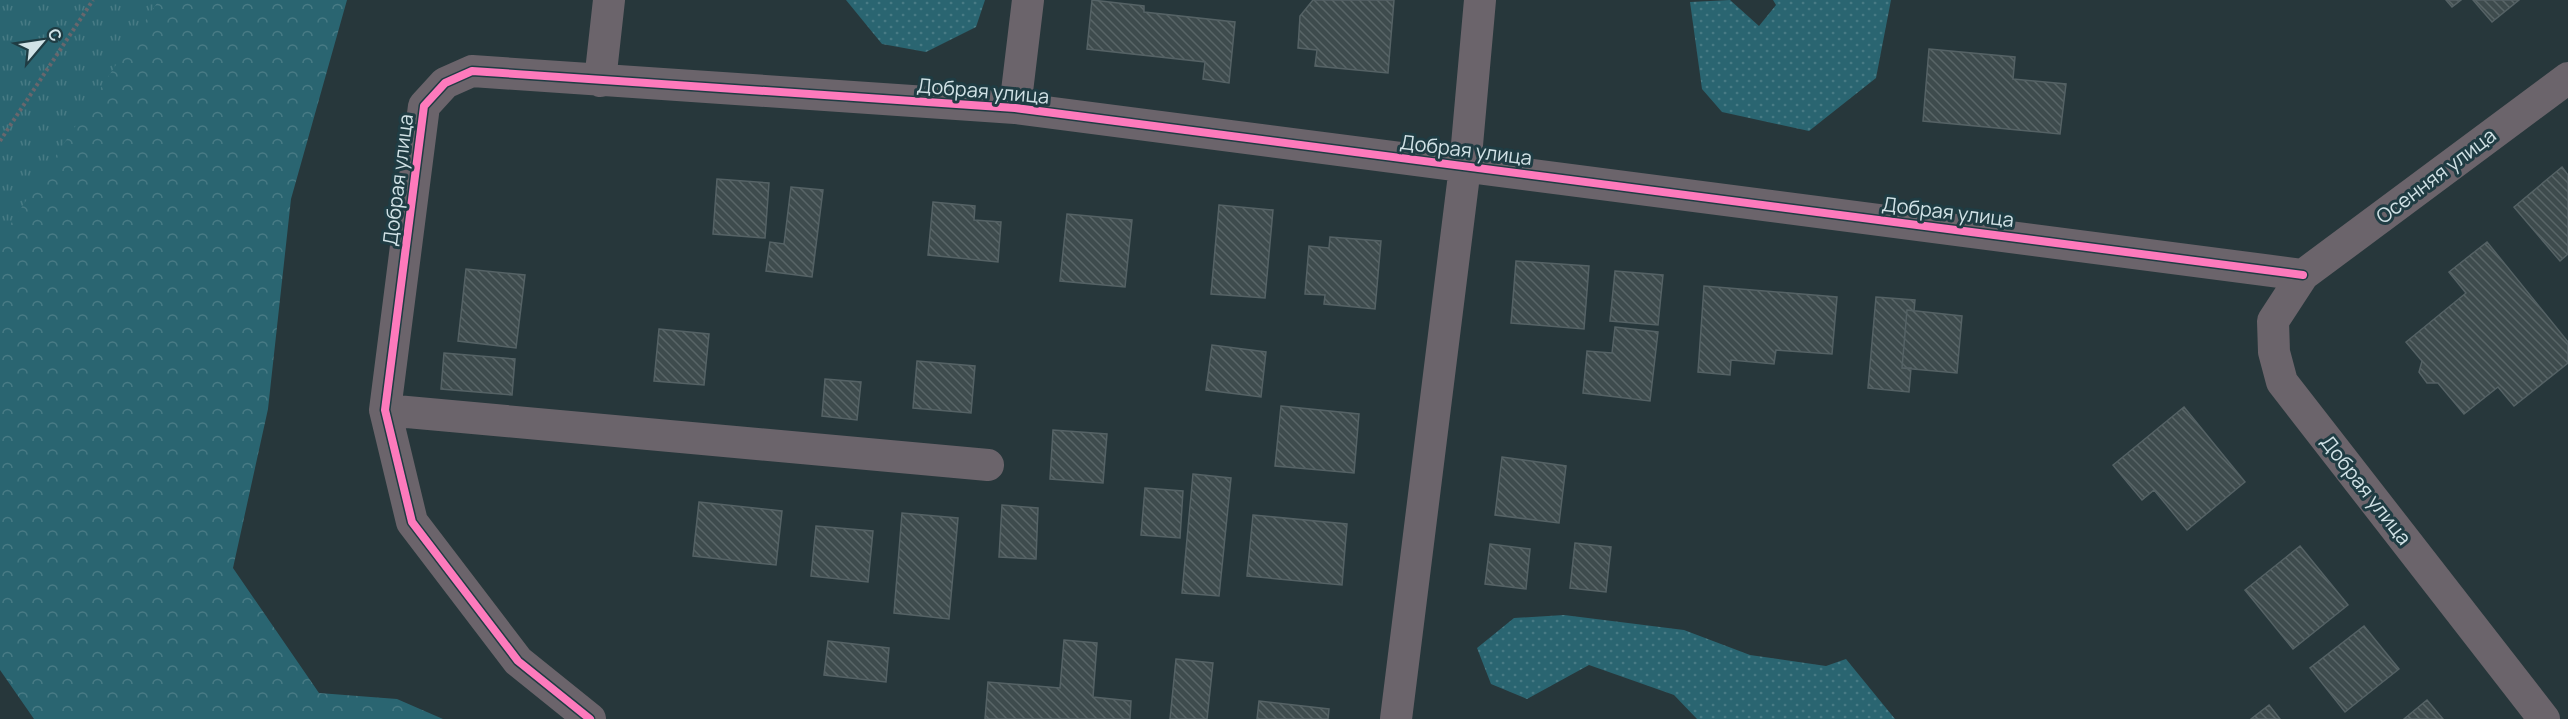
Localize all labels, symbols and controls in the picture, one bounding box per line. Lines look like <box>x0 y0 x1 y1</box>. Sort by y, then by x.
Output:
north arrow <box>12 12 72 72</box>
text: С <box>43 24 68 45</box>
street label: Добрая улица <box>916 71 1050 110</box>
street label: Добрая улица <box>376 112 419 247</box>
street label: Осенняя улица <box>2370 122 2501 230</box>
street label: Добрая улица <box>1399 128 1534 171</box>
street label: Добрая улица <box>1881 190 2016 233</box>
street label: Добрая улица <box>2315 429 2418 550</box>

